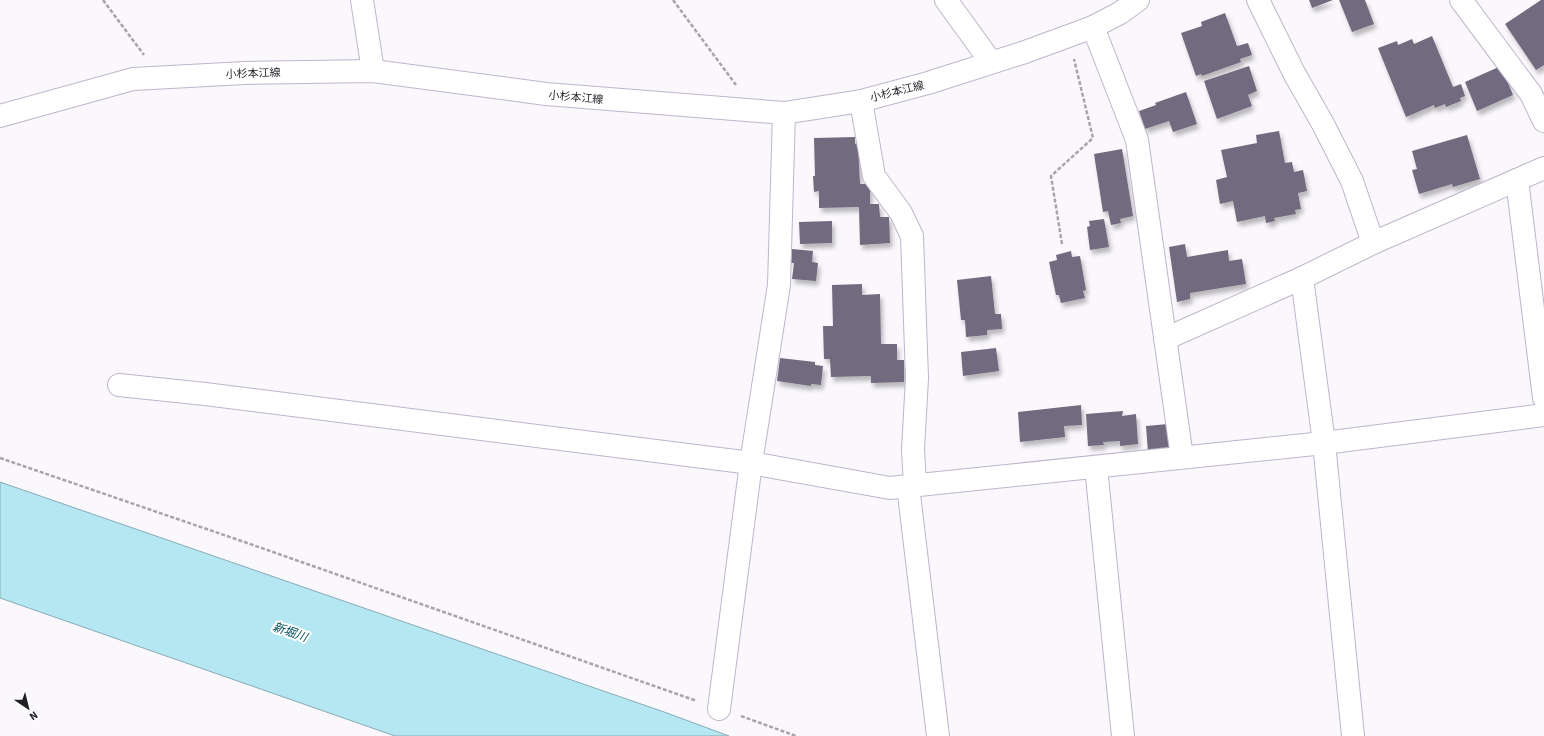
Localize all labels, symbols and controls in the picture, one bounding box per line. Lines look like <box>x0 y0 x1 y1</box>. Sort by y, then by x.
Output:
street label: 小杉本江線 <box>225 65 281 82</box>
street label: 小杉本江線 <box>869 78 926 105</box>
street label: 小杉本江線 <box>548 88 604 107</box>
water label: 新堀川 <box>270 619 312 647</box>
north arrow <box>8 688 48 728</box>
text: N <box>26 708 41 724</box>

